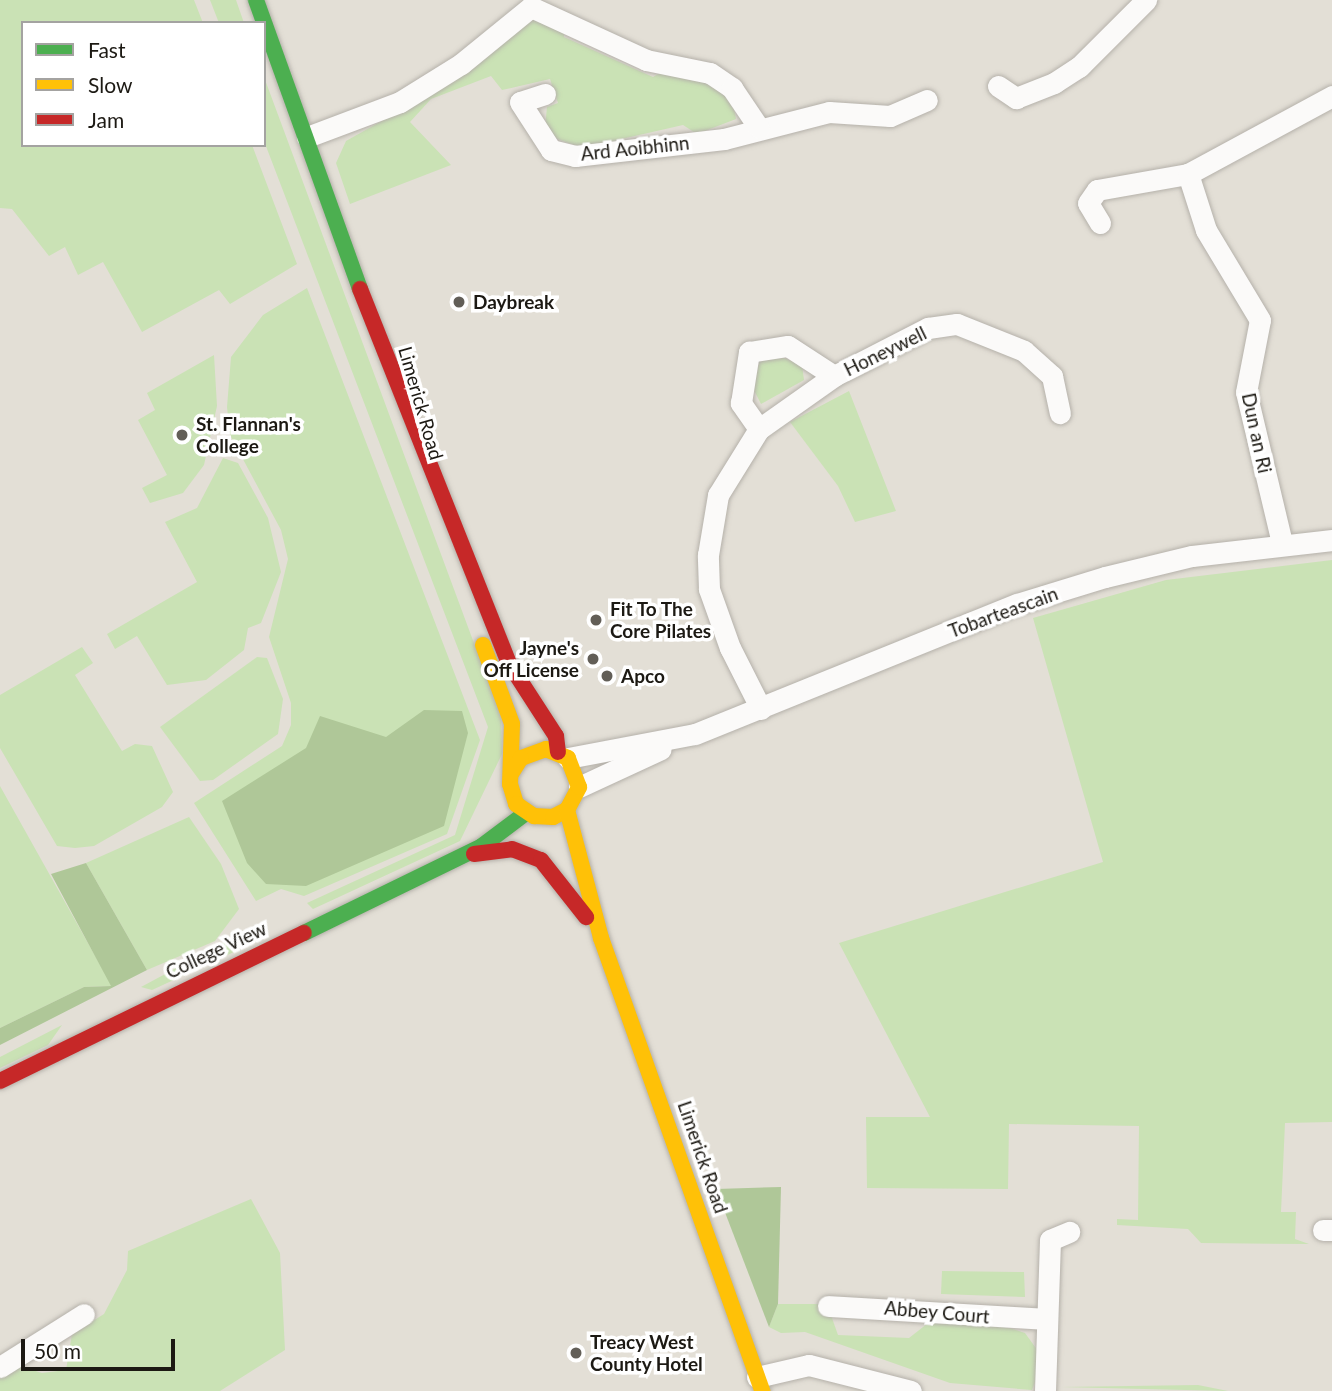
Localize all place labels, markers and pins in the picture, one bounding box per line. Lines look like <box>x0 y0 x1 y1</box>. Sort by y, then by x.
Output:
place label: Daybreak <box>473 291 554 313</box>
marker: Daybreak <box>451 294 467 310</box>
place label: St. Flannan's College <box>196 413 301 457</box>
marker: St. Flannan's College <box>174 427 190 443</box>
place label: Fit To The Core Pilates <box>610 598 711 642</box>
marker: Fit To The Core Pilates <box>588 612 604 628</box>
place label: Jayne's Off License <box>483 637 579 681</box>
marker: Jayne's Off License <box>585 651 601 667</box>
place label: Apco <box>621 665 665 687</box>
marker: Apco <box>599 668 615 684</box>
place label: Treacy West County Hotel <box>590 1331 703 1375</box>
marker: Treacy West County Hotel <box>568 1345 584 1361</box>

